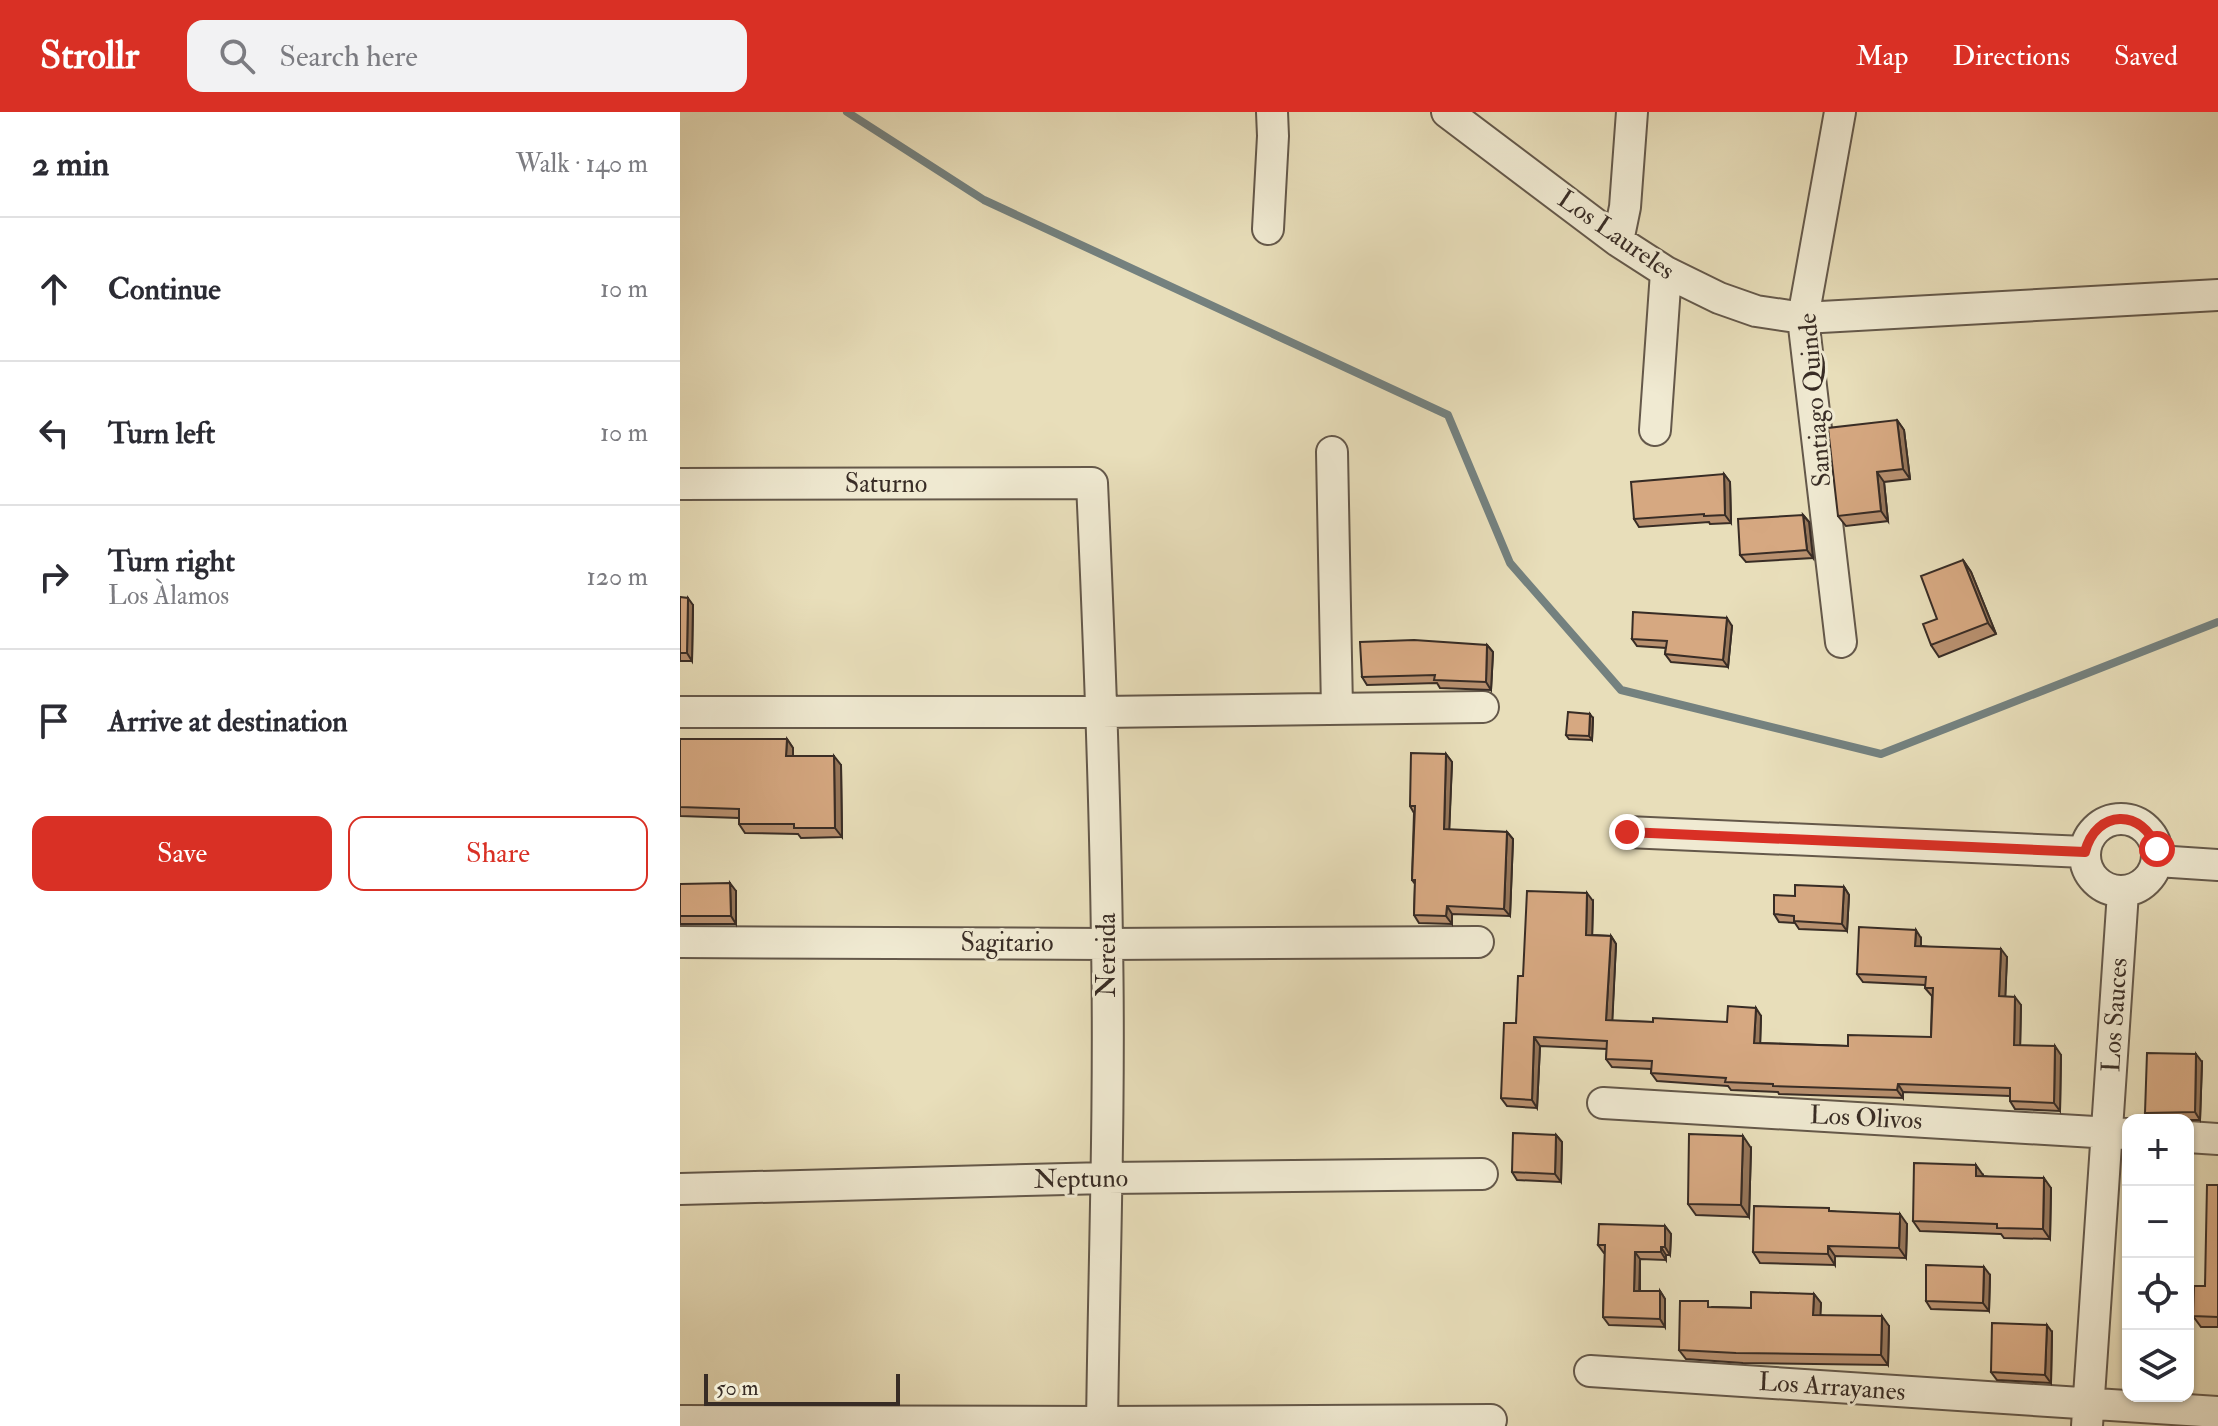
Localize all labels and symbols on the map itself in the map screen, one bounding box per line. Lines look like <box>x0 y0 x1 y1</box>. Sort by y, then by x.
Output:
street label: Los Laureles <box>1551 183 1681 287</box>
street label: Santiago Quinde <box>1791 312 1839 488</box>
street label: Saturno <box>845 468 927 500</box>
route end <box>1609 814 1645 850</box>
route start <box>2139 831 2175 867</box>
street label: Nereida <box>1091 913 1123 997</box>
street label: Sagitario <box>961 927 1053 959</box>
street label: Los Sauces <box>2095 957 2135 1073</box>
street label: Los Olivos <box>1809 1099 1923 1137</box>
street label: Neptuno <box>1033 1162 1129 1197</box>
street label: Los Arrayanes <box>1757 1366 1907 1408</box>
scale bar <box>704 1370 900 1406</box>

